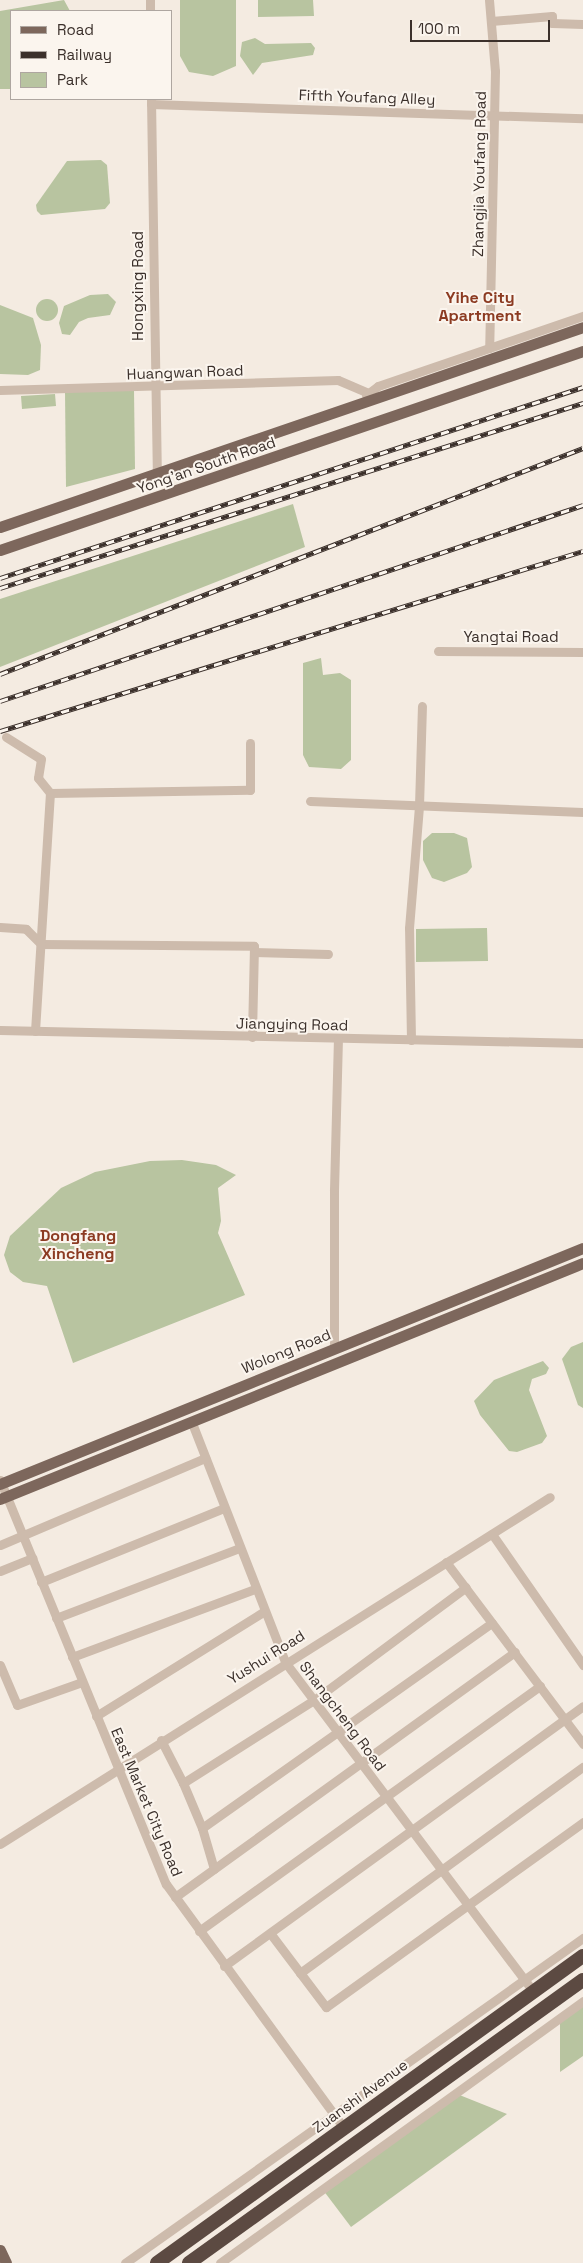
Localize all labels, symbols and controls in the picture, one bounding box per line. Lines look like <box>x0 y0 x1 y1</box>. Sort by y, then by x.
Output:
legend <box>10 10 172 100</box>
scale bar <box>413 10 553 42</box>
text: 100 m <box>418 19 460 38</box>
text: Road <box>57 20 94 39</box>
text: Railway <box>57 45 112 64</box>
text: Park <box>57 70 88 89</box>
street label: Fifth Youfang Alley <box>298 86 436 108</box>
street label: Zhangjia Youfang Road <box>469 91 489 257</box>
street label: Hongxing Road <box>129 231 147 341</box>
district label: Yihe City Apartment <box>438 288 522 326</box>
street label: Huangwan Road <box>126 361 244 383</box>
street label: Yong'an South Road <box>134 433 278 497</box>
street label: Yangtai Road <box>463 628 559 646</box>
street label: Jiangying Road <box>236 1014 348 1034</box>
district label: Dongfang Xincheng <box>40 1226 116 1264</box>
street label: Wolong Road <box>239 1325 333 1377</box>
street label: Yushui Road <box>224 1626 308 1688</box>
street label: Shangcheng Road <box>296 1658 390 1774</box>
street label: East Market City Road <box>107 1725 187 1879</box>
street label: Zuanshi Avenue <box>309 2055 411 2137</box>

